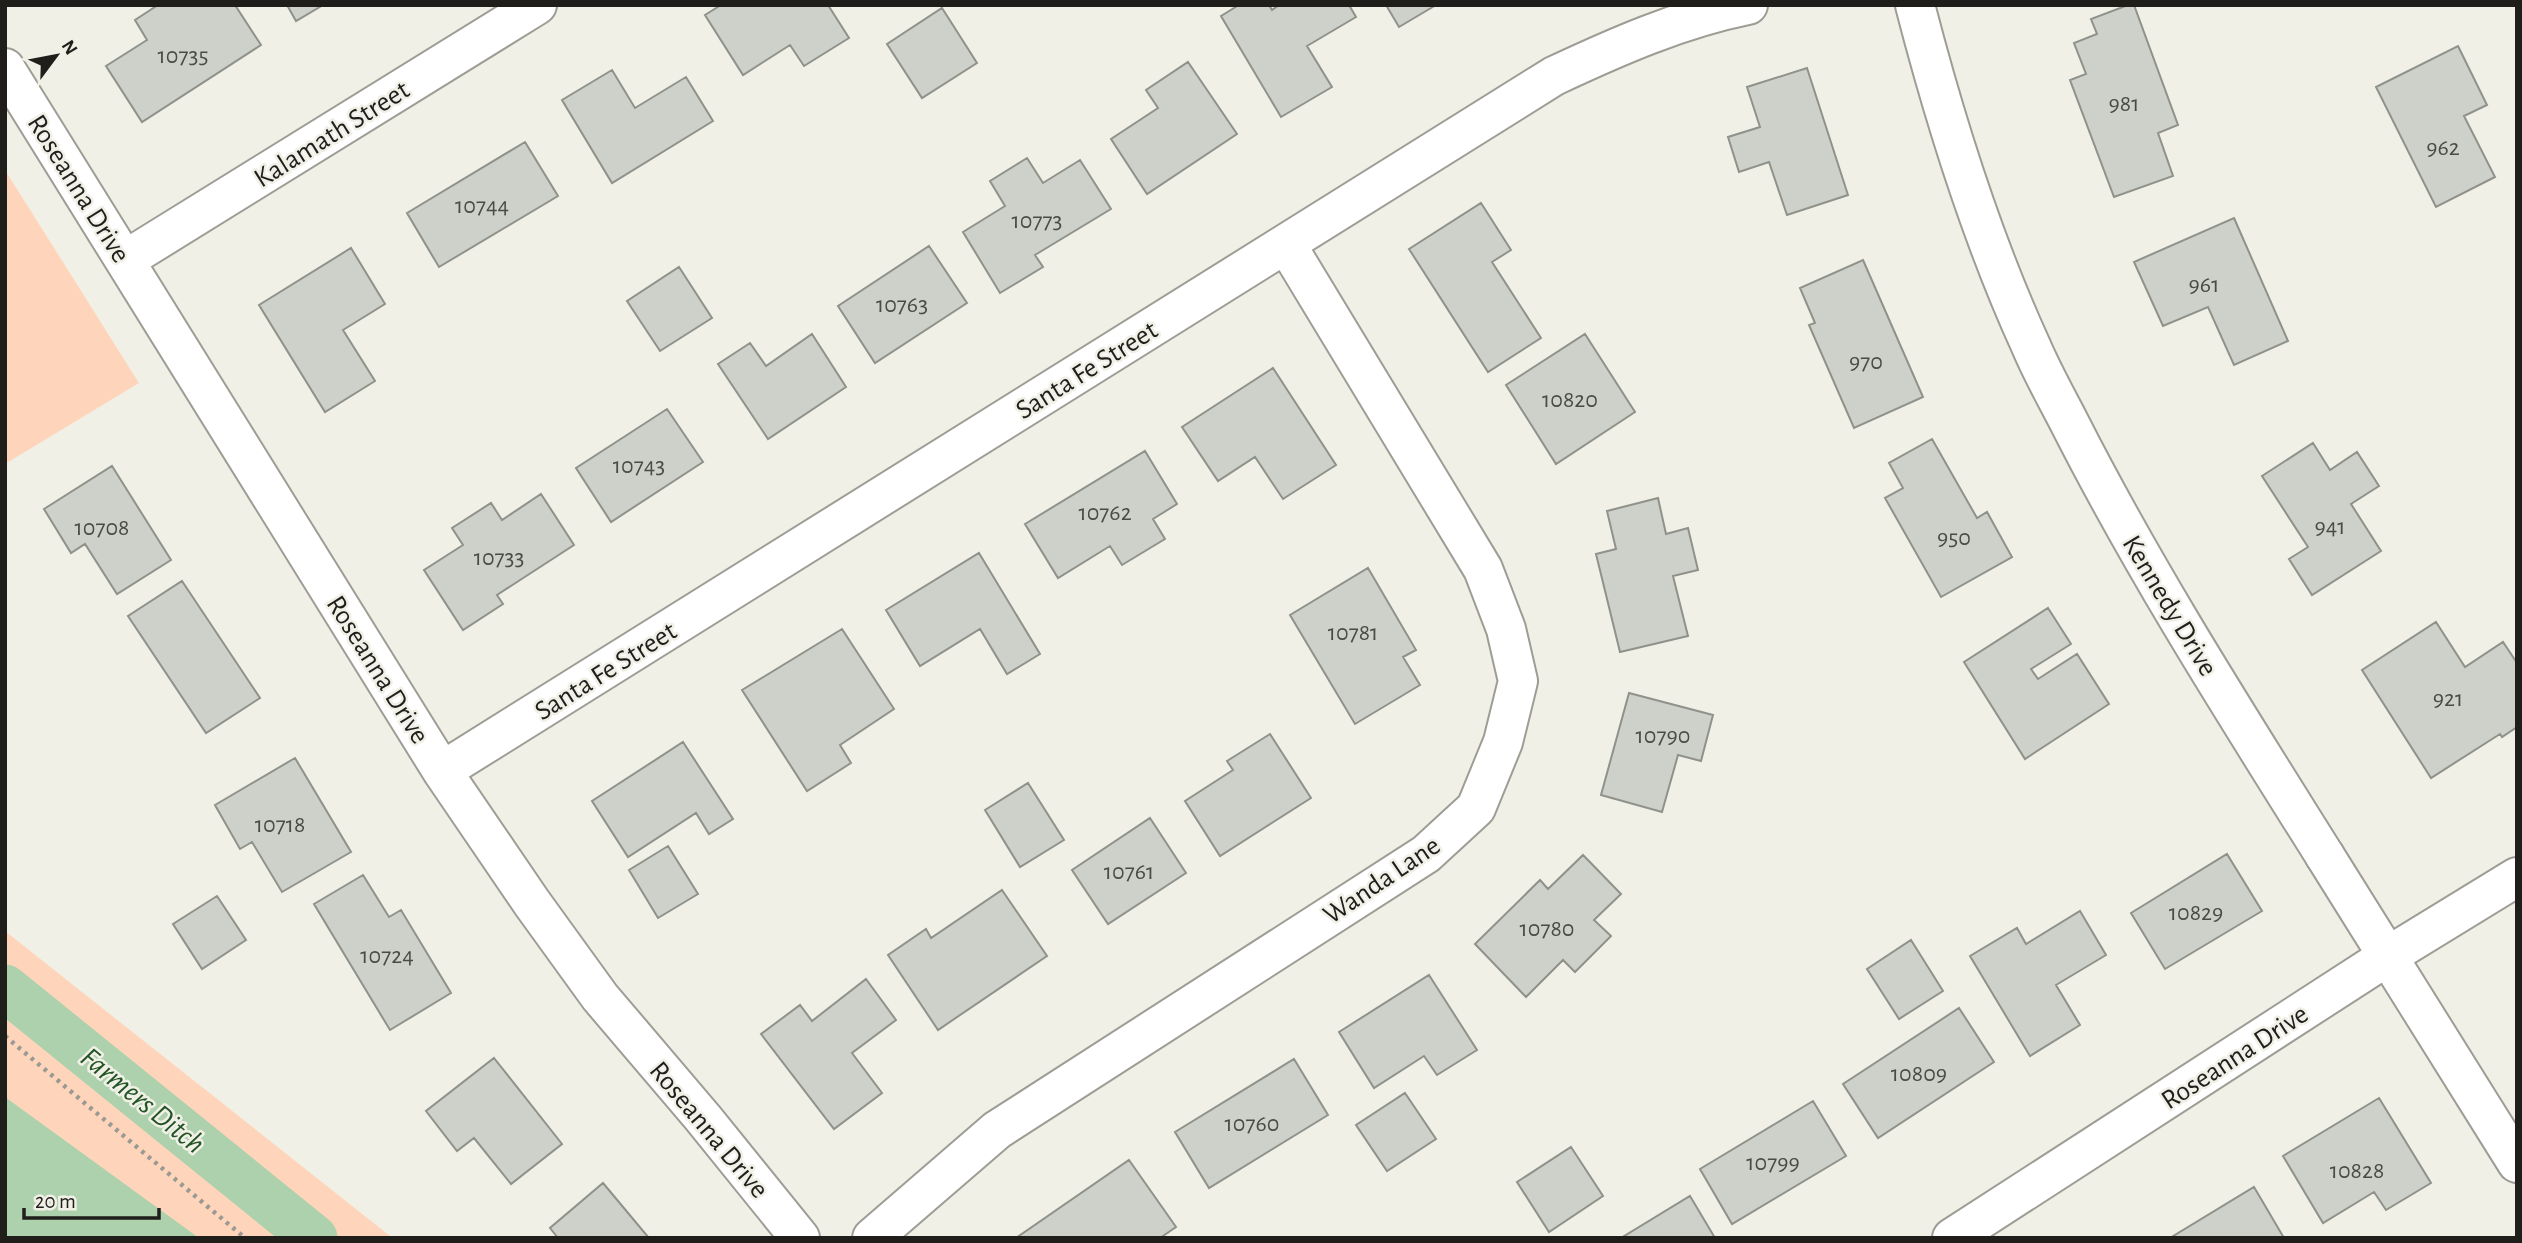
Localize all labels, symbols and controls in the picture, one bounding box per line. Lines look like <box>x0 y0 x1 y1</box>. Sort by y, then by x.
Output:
north arrow <box>21 21 91 91</box>
text: N <box>58 37 81 58</box>
house number: 10735 <box>158 44 208 68</box>
street label: Kalamath Street <box>250 76 415 193</box>
house number: 981 <box>2109 92 2139 116</box>
street label: Roseanna Drive <box>22 110 135 268</box>
house number: 962 <box>2426 136 2460 160</box>
house number: 10744 <box>455 194 509 218</box>
house number: 10773 <box>1012 209 1062 233</box>
house number: 961 <box>2189 273 2219 297</box>
house number: 10763 <box>876 293 928 317</box>
street label: Santa Fe Street <box>1011 316 1163 425</box>
house number: 970 <box>1849 350 1883 374</box>
house number: 10820 <box>1542 388 1598 412</box>
house number: 10743 <box>613 454 665 478</box>
house number: 10762 <box>1078 501 1132 525</box>
house number: 941 <box>2314 515 2346 539</box>
house number: 10708 <box>75 516 129 540</box>
house number: 950 <box>1937 526 1971 550</box>
street label: Kennedy Drive <box>2116 531 2222 681</box>
house number: 10733 <box>474 546 524 570</box>
street label: Roseanna Drive <box>321 591 434 749</box>
street label: Santa Fe Street <box>530 617 682 726</box>
house number: 10781 <box>1328 621 1378 645</box>
house number: 921 <box>2433 687 2463 711</box>
house number: 10790 <box>1636 724 1690 748</box>
house number: 10718 <box>255 813 305 837</box>
street label: Wanda Lane <box>1319 831 1446 930</box>
house number: 10761 <box>1104 860 1154 884</box>
house number: 10829 <box>2169 901 2223 925</box>
house number: 10780 <box>1520 917 1574 941</box>
house number: 10724 <box>360 944 414 968</box>
street label: Roseanna Drive <box>2157 1000 2313 1115</box>
water label: Farmers Ditch <box>75 1042 210 1160</box>
street label: Roseanna Drive <box>644 1057 773 1204</box>
house number: 10809 <box>1891 1062 1947 1086</box>
house number: 10760 <box>1225 1112 1279 1136</box>
house number: 10799 <box>1746 1151 1800 1175</box>
house number: 10828 <box>2330 1159 2384 1183</box>
scale bar <box>24 1176 159 1220</box>
text: 20 m <box>35 1191 76 1212</box>

